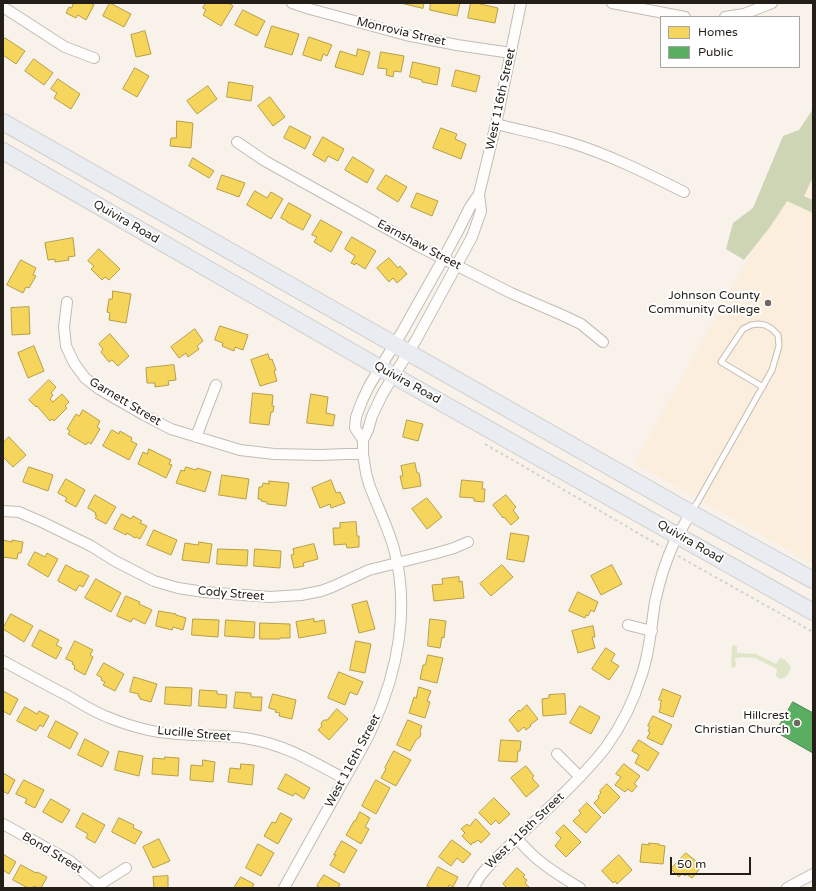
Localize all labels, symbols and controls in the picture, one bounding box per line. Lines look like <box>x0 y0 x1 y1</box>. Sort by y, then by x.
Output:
street label: Monrovia Street <box>355 15 447 49</box>
legend <box>660 16 800 68</box>
text: Homes <box>698 25 738 39</box>
text: Public <box>698 45 733 59</box>
street label: West 116th Street <box>483 47 519 151</box>
street label: Quivira Road <box>90 197 162 247</box>
street label: Earnshaw Street <box>375 217 463 273</box>
place label: Johnson County Community College <box>648 289 760 317</box>
marker: Johnson County Community College <box>763 298 773 308</box>
street label: Quivira Road <box>371 359 443 407</box>
street label: Garnett Street <box>87 375 163 429</box>
street label: Quivira Road <box>654 517 726 567</box>
street label: Cody Street <box>197 584 265 604</box>
place label: Hillcrest Christian Church <box>694 709 789 737</box>
street label: West 116th Street <box>322 712 384 810</box>
marker: Hillcrest Christian Church <box>792 718 802 728</box>
street label: Lucille Street <box>157 724 231 744</box>
street label: West 115th Street <box>483 790 567 872</box>
street label: Bond Street <box>19 829 85 877</box>
scale bar <box>672 849 753 875</box>
text: 50 m <box>677 857 706 871</box>

